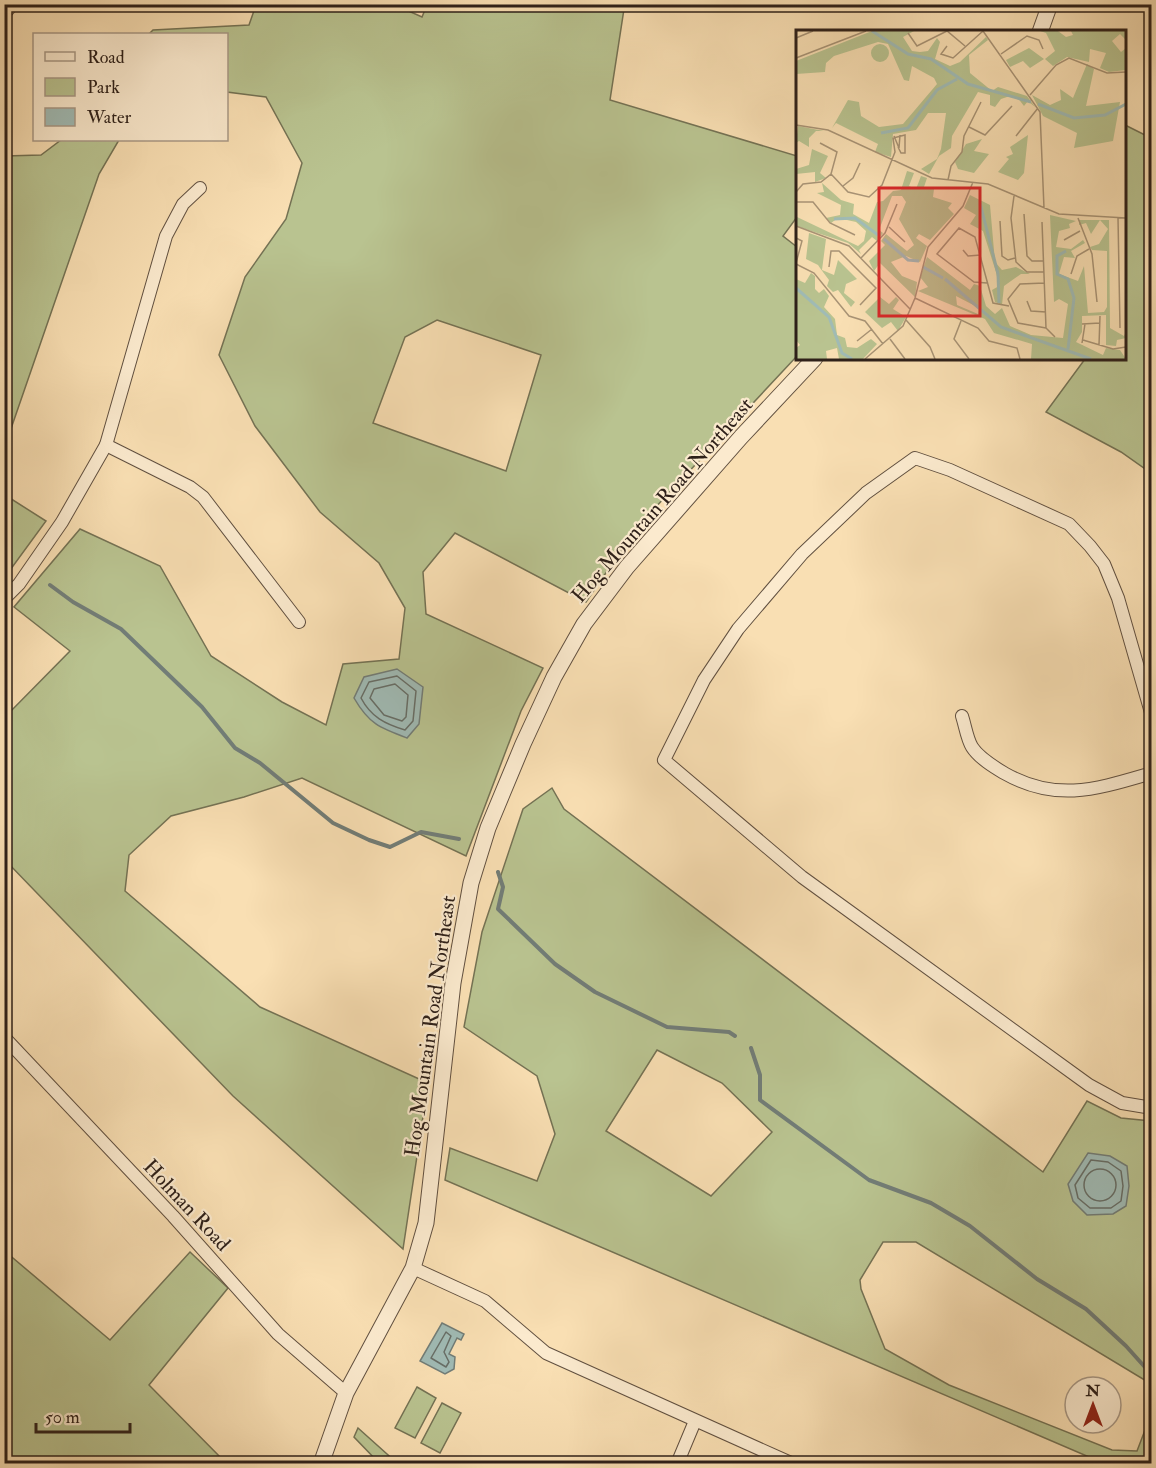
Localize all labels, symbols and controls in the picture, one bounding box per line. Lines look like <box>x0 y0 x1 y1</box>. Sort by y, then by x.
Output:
inset map <box>796 30 1126 360</box>
legend <box>33 33 228 141</box>
text: Road <box>87 46 125 69</box>
text: Park <box>87 76 120 99</box>
text: Water <box>86 106 131 129</box>
street label: Hog Mountain Road Northeast <box>566 392 759 609</box>
street label: Hog Mountain Road Northeast <box>399 894 462 1158</box>
street label: Holman Road <box>137 1154 237 1258</box>
north arrow <box>1063 1375 1123 1435</box>
text: N <box>1085 1381 1101 1401</box>
scale bar <box>36 1396 130 1434</box>
text: 50 m <box>45 1406 80 1429</box>

